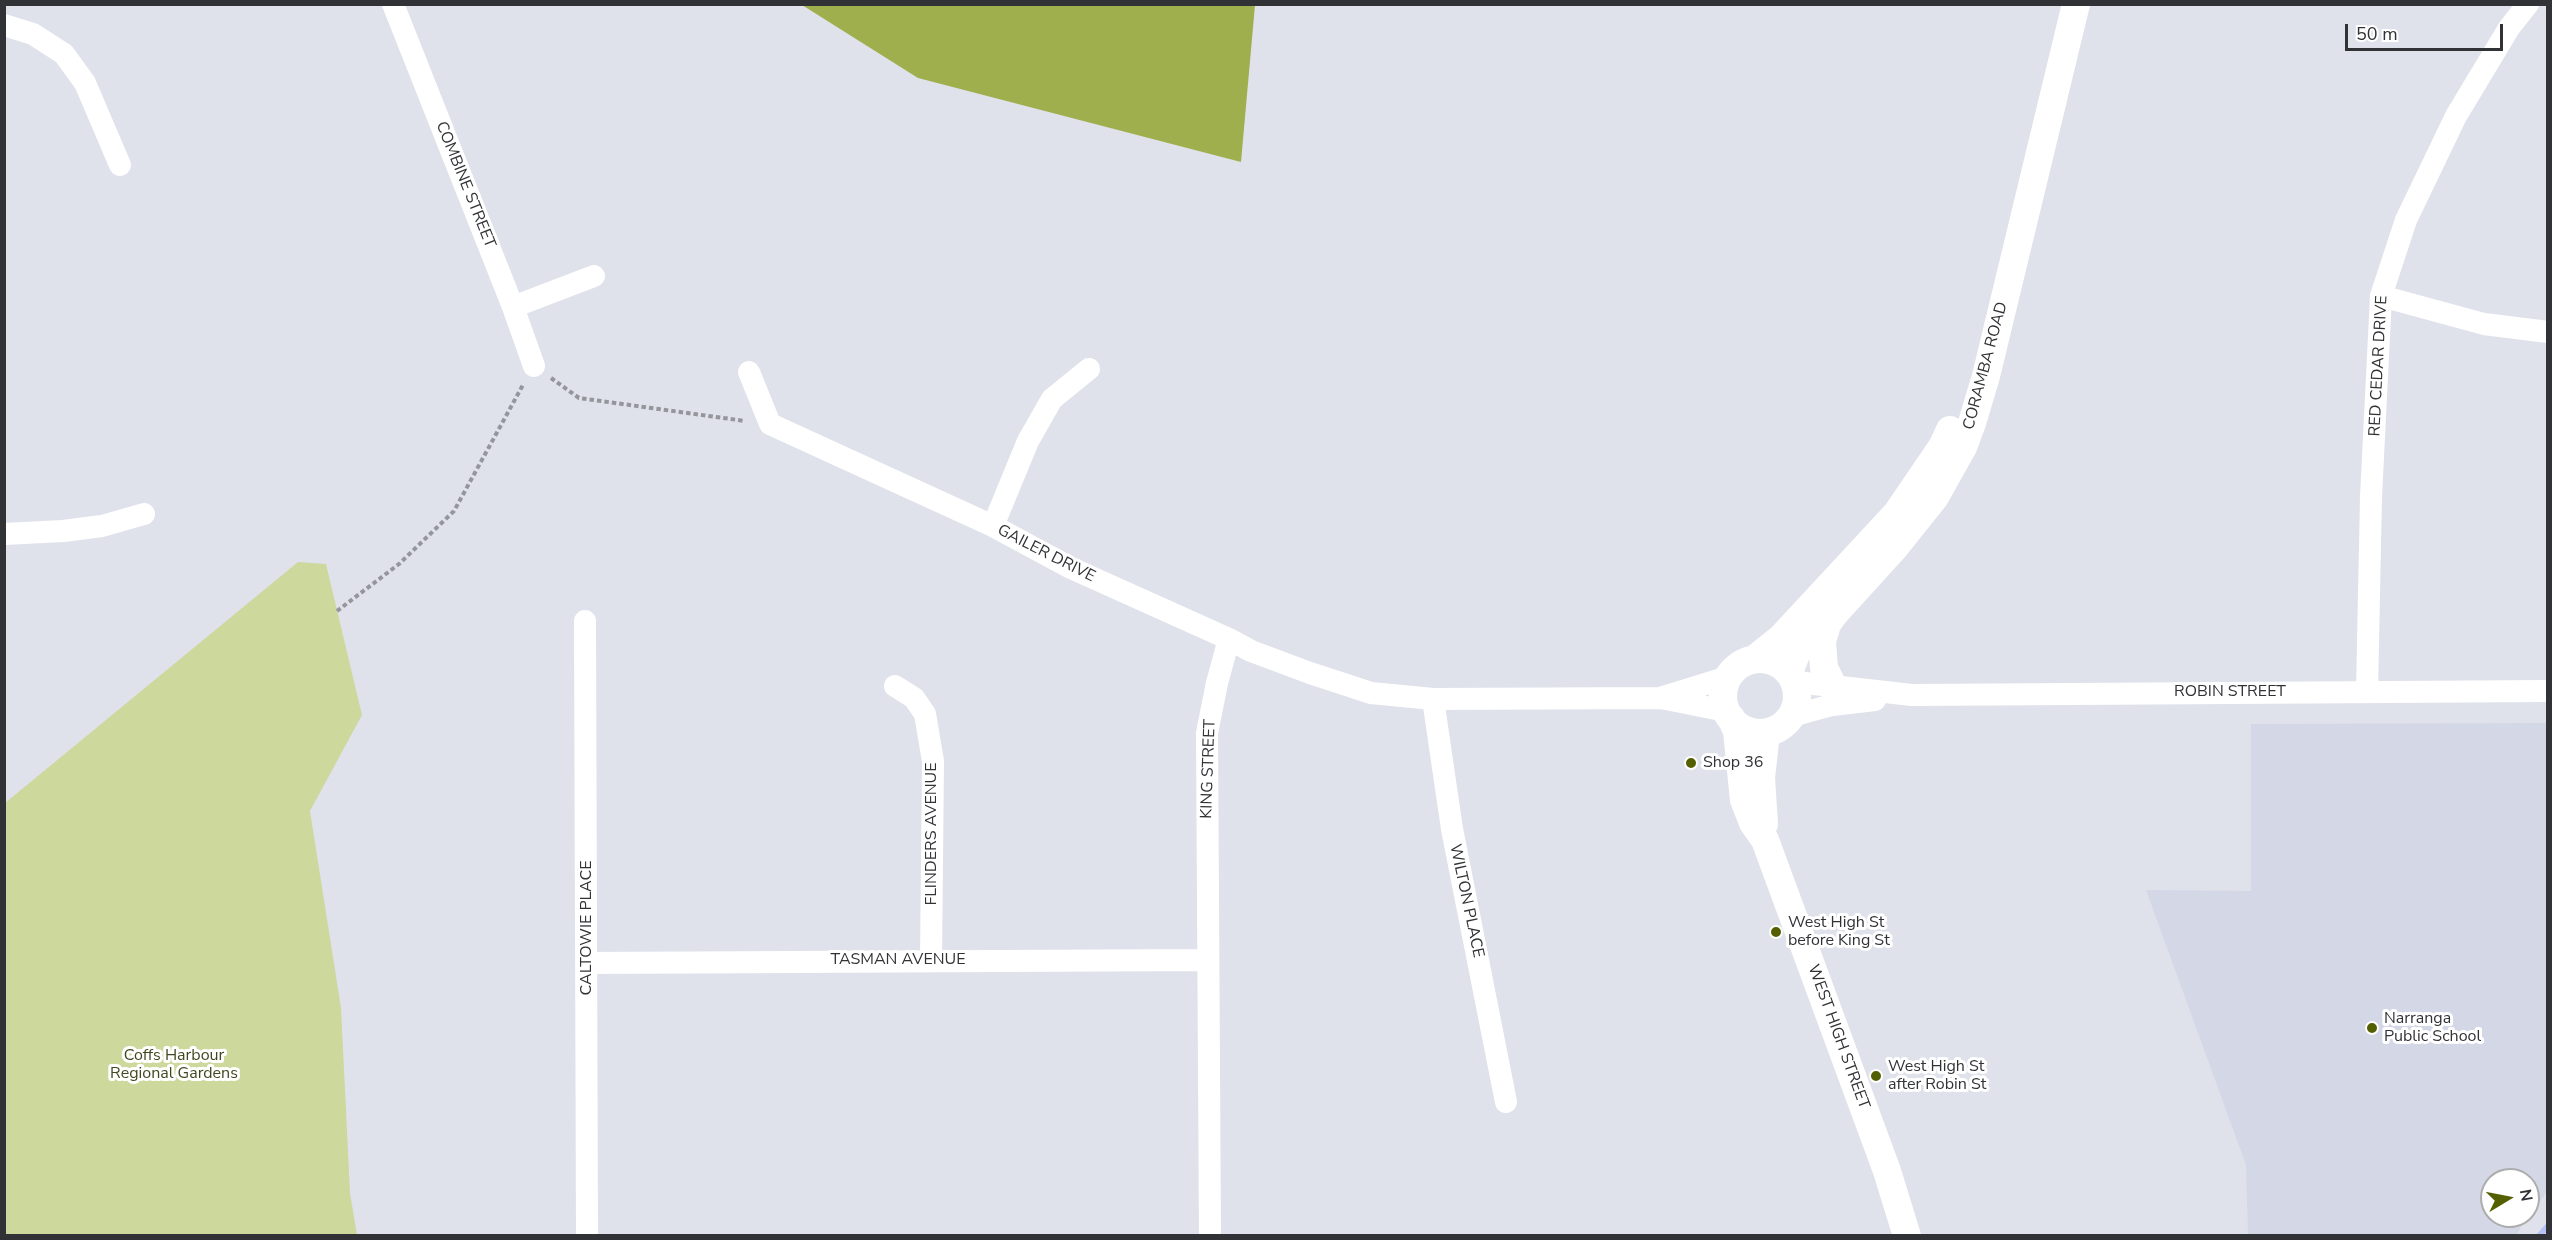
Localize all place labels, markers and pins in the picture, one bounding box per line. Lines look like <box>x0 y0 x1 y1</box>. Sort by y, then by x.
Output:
place label: Shop 36 <box>1703 753 1763 773</box>
marker: Shop 36 <box>1684 756 1698 770</box>
place label: West High St before King St <box>1788 913 1890 951</box>
marker: West High St before King St <box>1769 925 1783 939</box>
place label: Narranga Public School <box>2384 1009 2481 1047</box>
marker: Narranga Public School <box>2365 1021 2379 1035</box>
place label: West High St after Robin St <box>1888 1057 1986 1095</box>
marker: West High St after Robin St <box>1869 1069 1883 1083</box>

